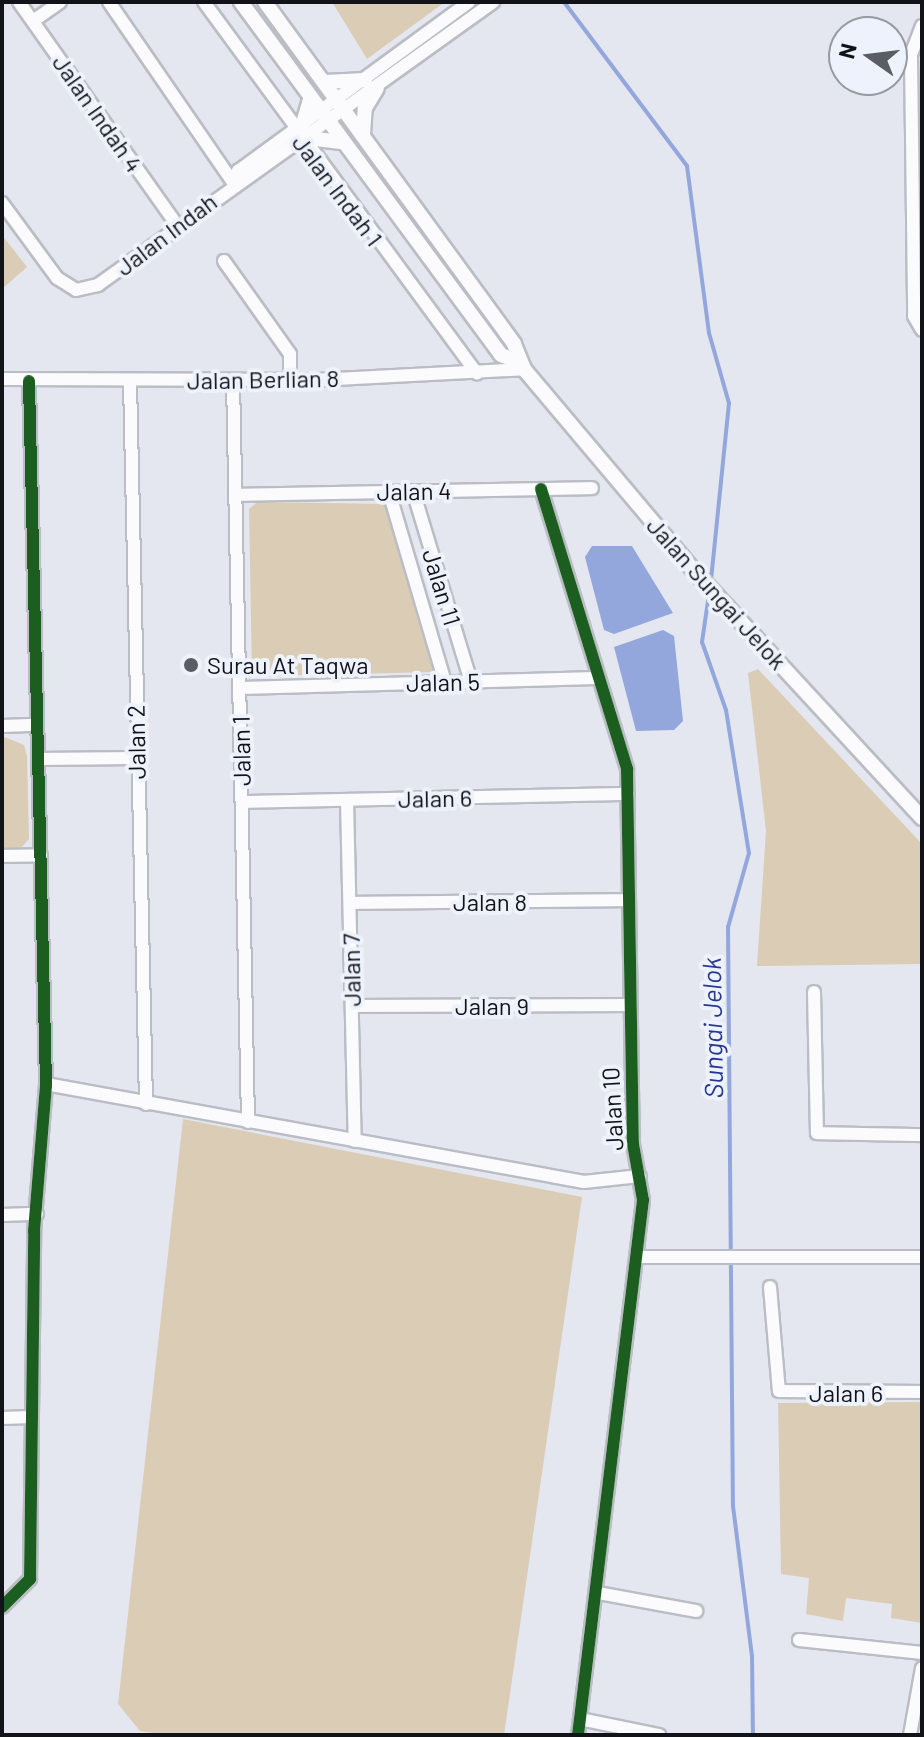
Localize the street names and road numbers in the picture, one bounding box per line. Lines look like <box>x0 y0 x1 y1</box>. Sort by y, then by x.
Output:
street label: Jalan Indah 4 <box>47 49 149 177</box>
street label: Jalan Indah 1 <box>287 129 389 251</box>
street label: Jalan Indah <box>110 187 222 281</box>
street label: Jalan Berlian 8 <box>187 363 339 395</box>
street label: Jalan 4 <box>376 476 452 506</box>
street label: Jalan Sungai Jelok <box>641 511 793 675</box>
street label: Jalan 11 <box>417 545 467 629</box>
street label: Jalan 5 <box>406 667 480 697</box>
street label: Jalan 2 <box>121 705 151 779</box>
street label: Jalan 1 <box>226 716 256 786</box>
street label: Jalan 6 <box>398 783 472 813</box>
street label: Jalan 8 <box>453 888 527 916</box>
street label: Jalan 7 <box>336 933 366 1007</box>
street label: Jalan 9 <box>455 992 529 1020</box>
street label: Jalan 10 <box>595 1067 629 1151</box>
street label: Jalan 6 <box>809 1379 883 1407</box>

